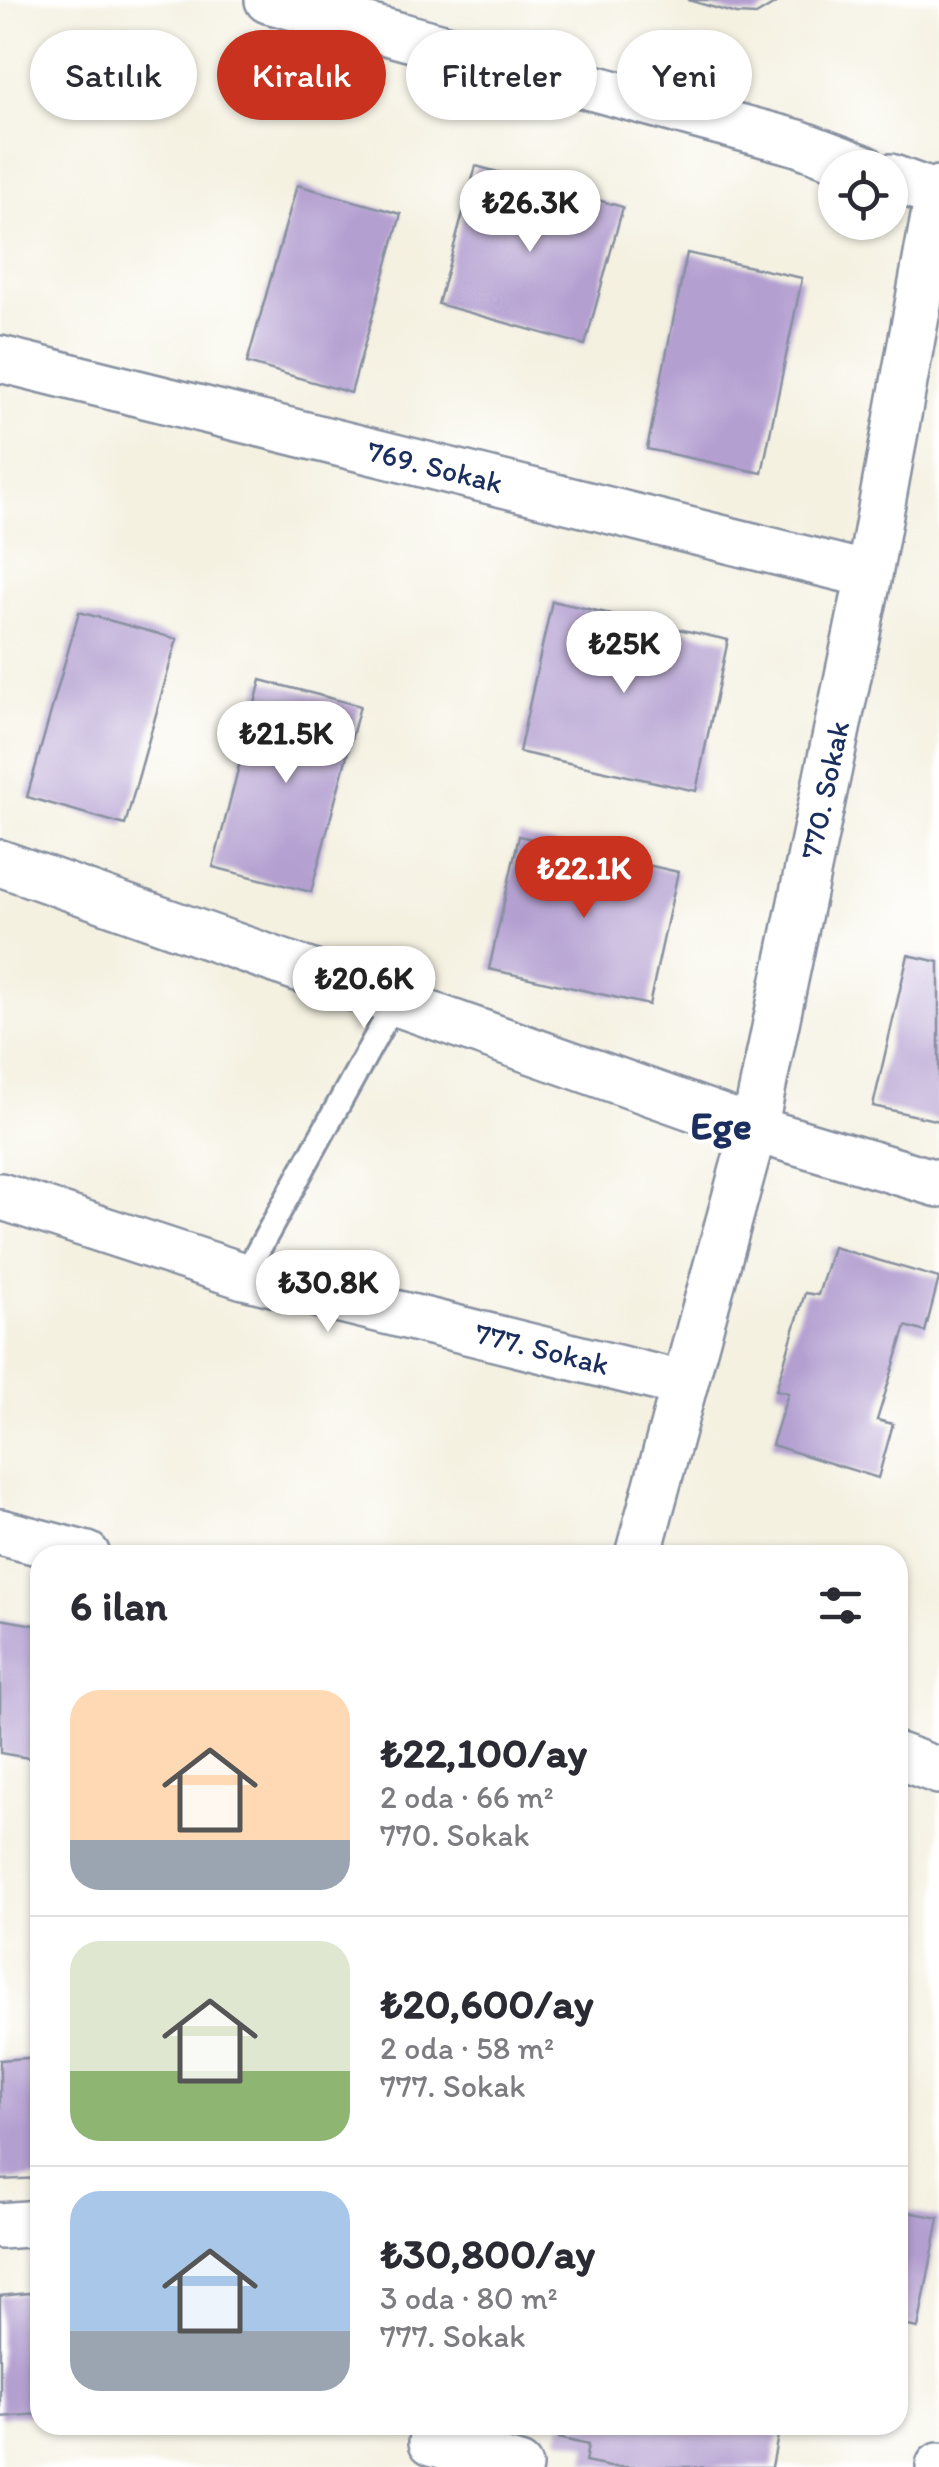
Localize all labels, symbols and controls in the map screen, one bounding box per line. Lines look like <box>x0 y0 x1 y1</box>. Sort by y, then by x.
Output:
chip: Satılık <box>30 30 197 120</box>
chip: Kiralık <box>217 30 386 120</box>
chip: Filtreler <box>406 30 597 120</box>
chip: Yeni <box>617 30 752 120</box>
map controls <box>818 150 908 240</box>
button: locate <box>818 150 908 240</box>
pin: ₺26.3K <box>449 170 611 255</box>
text: ₺26.3K <box>482 183 578 221</box>
street label: 769. Sokak <box>364 432 507 501</box>
pin: ₺25K <box>565 611 683 696</box>
text: ₺25K <box>588 624 660 662</box>
pin: ₺21.5K <box>205 701 367 786</box>
text: ₺21.5K <box>239 714 333 752</box>
street label: 770. Sokak <box>792 717 857 862</box>
pin: ₺22.1K <box>503 836 665 921</box>
text: ₺22.1K <box>537 849 631 887</box>
pin: ₺20.6K <box>283 946 445 1031</box>
text: ₺20.6K <box>314 959 414 997</box>
district label: Ege <box>690 1101 752 1149</box>
pin: ₺30.8K <box>247 1250 409 1335</box>
text: ₺30.8K <box>278 1263 378 1301</box>
street label: 777. Sokak <box>471 1314 613 1383</box>
icon: filters <box>813 1578 868 1633</box>
text: 6 ilan <box>70 1580 167 1631</box>
text: ₺22,100/ay <box>380 1727 587 1778</box>
icon: home <box>150 1730 270 1850</box>
text: 2 oda · 66 m² <box>380 1778 554 1816</box>
text: 770. Sokak <box>380 1816 530 1854</box>
text: ₺20,600/ay <box>380 1978 593 2029</box>
icon: home <box>150 1981 270 2101</box>
text: 2 oda · 58 m² <box>380 2029 554 2067</box>
text: 777. Sokak <box>380 2067 526 2105</box>
text: ₺30,800/ay <box>380 2228 595 2279</box>
icon: home <box>150 2231 270 2351</box>
text: 3 oda · 80 m² <box>380 2279 558 2317</box>
text: 777. Sokak <box>380 2317 526 2355</box>

